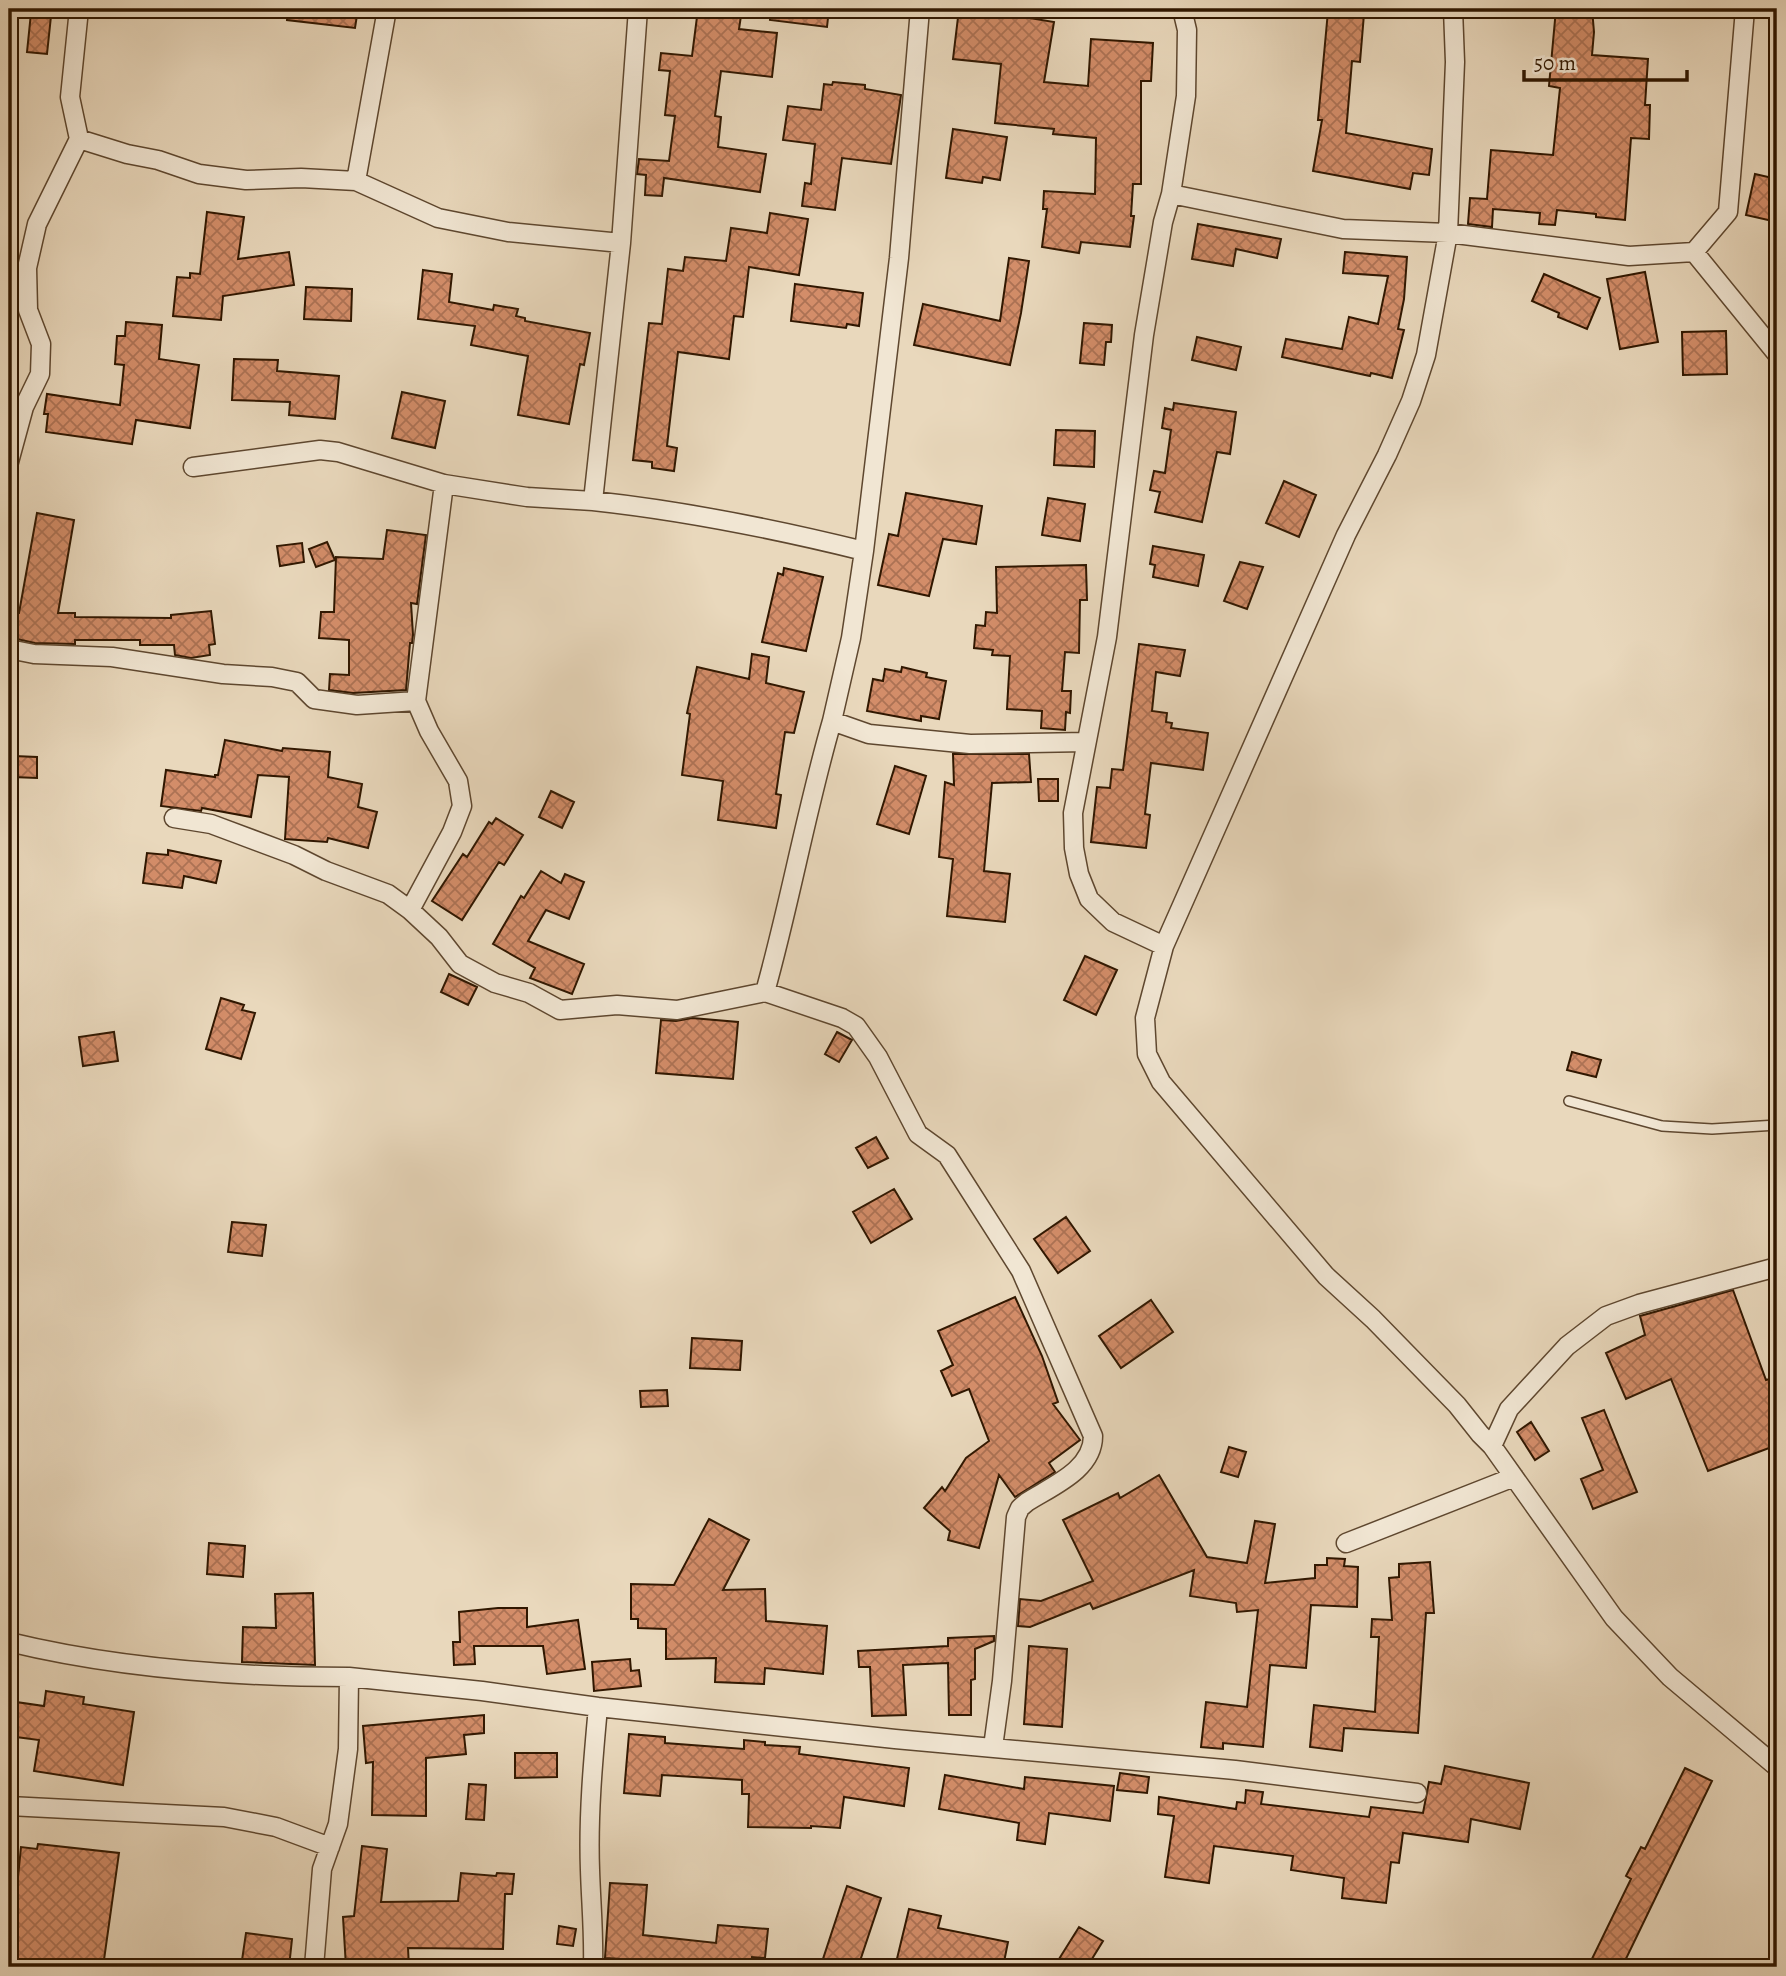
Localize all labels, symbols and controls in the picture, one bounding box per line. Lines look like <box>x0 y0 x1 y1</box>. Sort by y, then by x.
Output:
scale bar <box>1524 38 1686 82</box>
text: 50 m <box>1534 49 1576 77</box>

